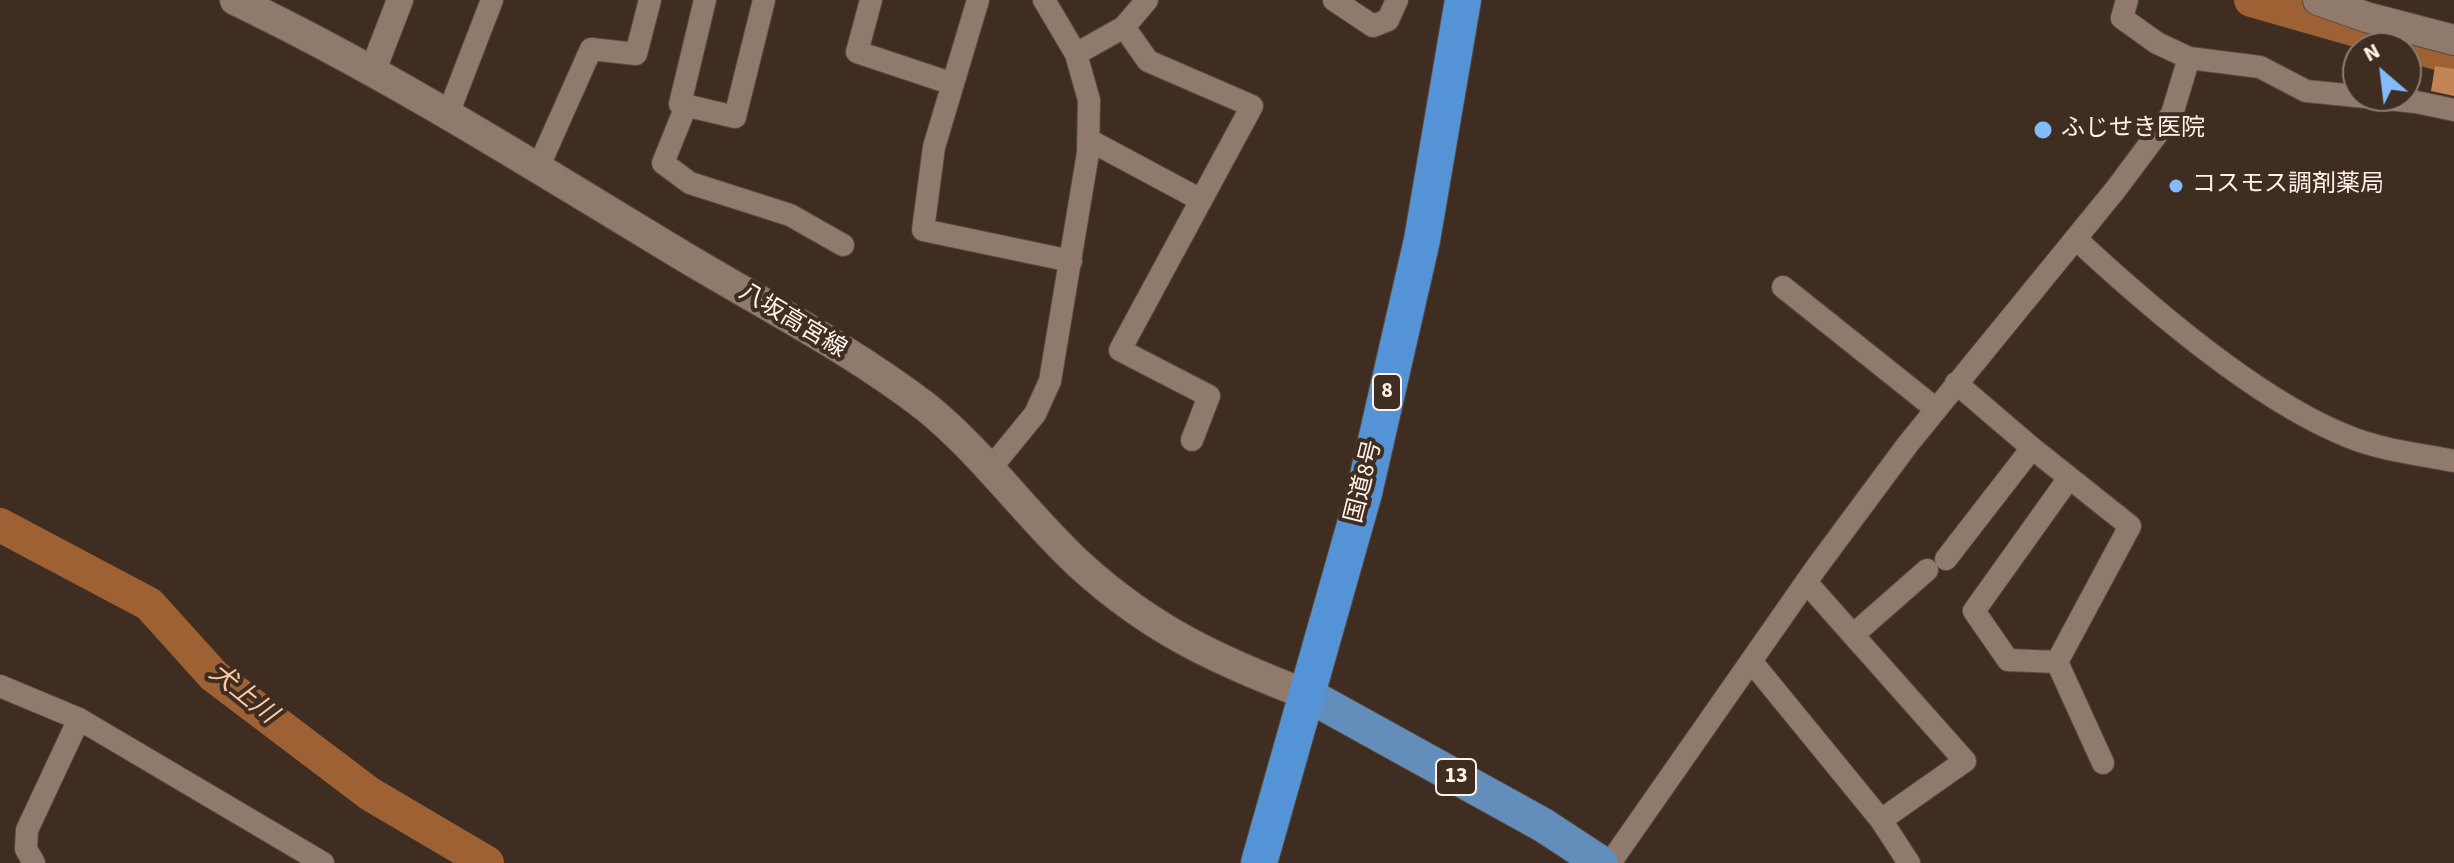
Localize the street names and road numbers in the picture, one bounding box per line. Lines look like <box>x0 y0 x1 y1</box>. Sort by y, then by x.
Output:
street label: 八坂高宮線 <box>733 279 851 365</box>
road number: 8 <box>1373 374 1401 410</box>
street label: 国道8号 <box>1341 438 1389 526</box>
road number: 13 <box>1436 759 1476 795</box>

